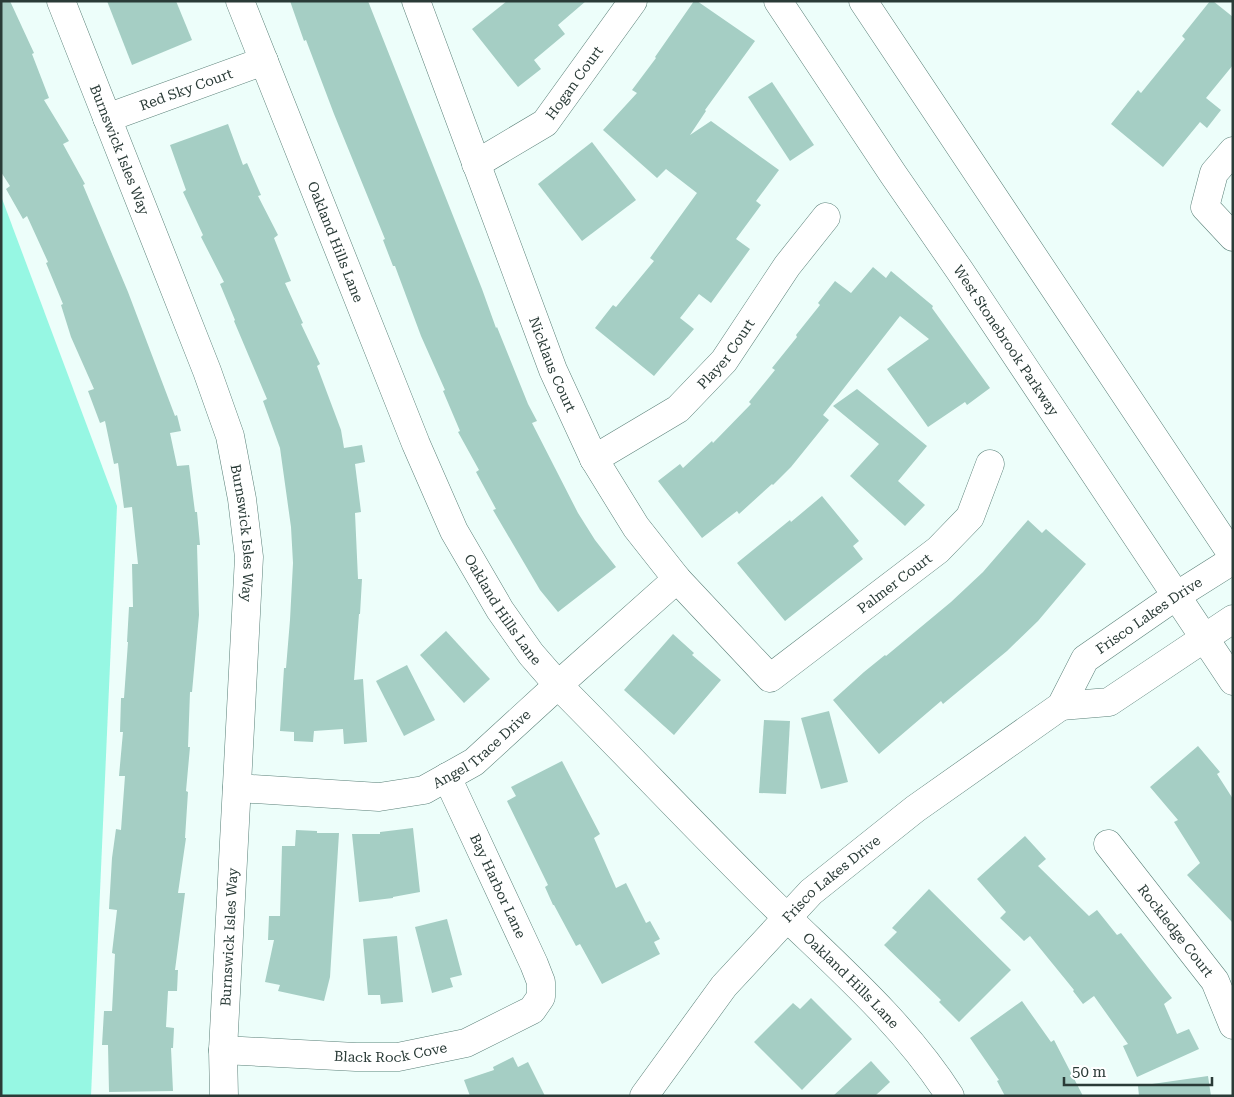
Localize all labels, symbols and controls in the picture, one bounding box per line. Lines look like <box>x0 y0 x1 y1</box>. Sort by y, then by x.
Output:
street label: Hogan Court <box>542 43 606 122</box>
street label: Red Sky Court <box>137 65 235 114</box>
street label: Burnswick Isles Way <box>87 82 153 218</box>
street label: Oakland Hills Lane <box>304 179 367 305</box>
street label: West Stonebrook Parkway <box>950 262 1062 419</box>
street label: Nicklaus Court <box>526 314 579 414</box>
street label: Player Court <box>694 316 758 392</box>
street label: Burnswick Isles Way <box>228 463 257 603</box>
street label: Palmer Court <box>854 550 935 617</box>
street label: Oakland Hills Lane <box>461 551 545 668</box>
street label: Frisco Lakes Drive <box>1093 574 1205 657</box>
street label: Angel Trace Drive <box>430 706 534 791</box>
street label: Bay Harbor Lane <box>467 831 529 941</box>
street label: Frisco Lakes Drive <box>779 832 884 926</box>
street label: Burnswick Isles Way <box>217 867 241 1007</box>
street label: Rockledge Court <box>1135 881 1217 980</box>
street label: Oakland Hills Lane <box>800 929 902 1032</box>
street label: Black Rock Cove <box>334 1039 449 1065</box>
scale bar <box>1064 1054 1212 1086</box>
text: 50 m <box>1072 1063 1107 1081</box>

